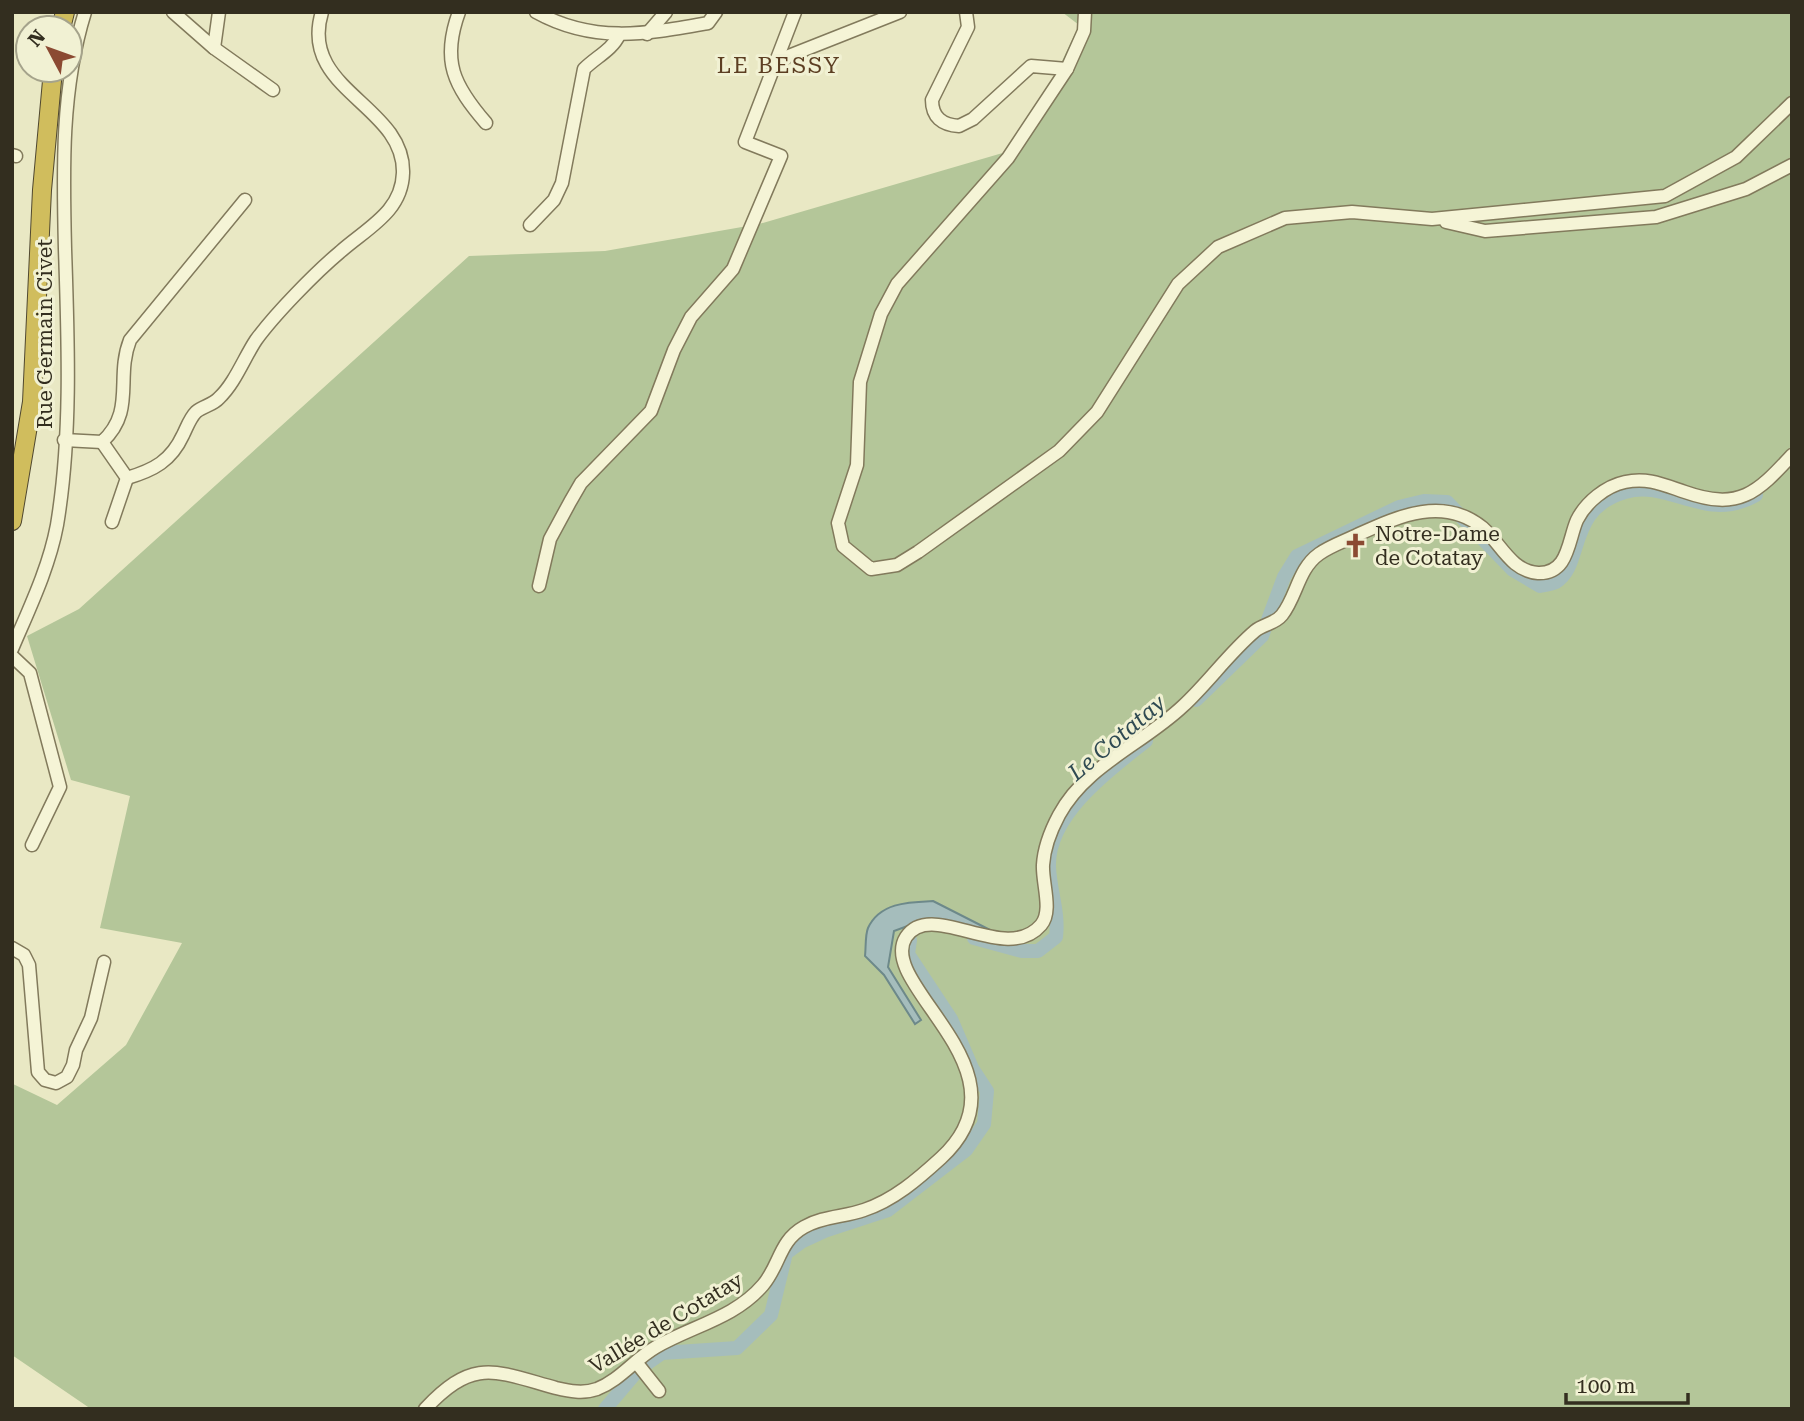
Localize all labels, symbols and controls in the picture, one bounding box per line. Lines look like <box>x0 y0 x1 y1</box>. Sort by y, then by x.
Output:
north arrow <box>14 14 84 84</box>
text: N <box>23 25 50 51</box>
district label: LE BESSY <box>717 52 841 79</box>
street label: Rue Germain Civet <box>33 239 57 429</box>
place label: Notre-Dame de Cotatay <box>1375 522 1500 570</box>
church icon: Notre-Dame de Cotatay <box>1341 532 1369 560</box>
water label: Le Cotatay <box>1062 689 1172 787</box>
street label: Vallée de Cotatay <box>585 1267 747 1378</box>
scale bar <box>1566 1362 1688 1406</box>
text: 100 m <box>1576 1374 1636 1398</box>

